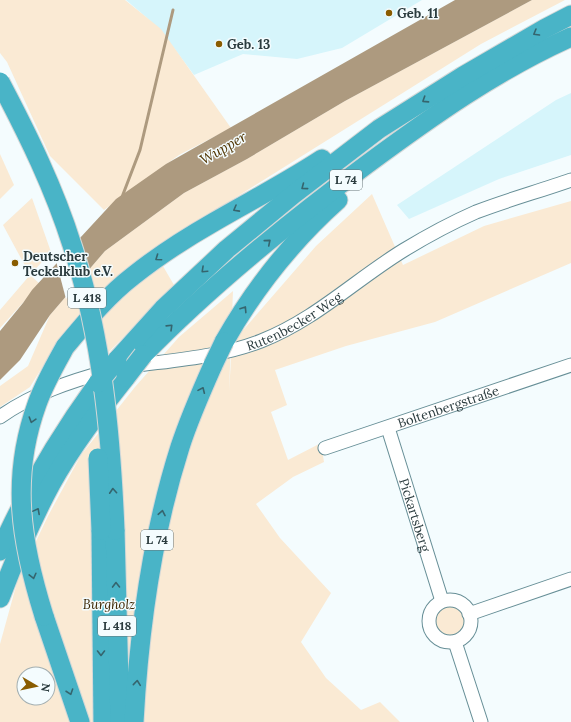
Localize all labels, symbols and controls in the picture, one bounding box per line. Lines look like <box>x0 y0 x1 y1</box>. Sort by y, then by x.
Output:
place label: Geb. 11 <box>397 5 438 22</box>
marker: Geb. 11 <box>384 8 394 18</box>
one-way arrow <box>533 29 541 36</box>
place label: Geb. 13 <box>227 36 270 53</box>
marker: Geb. 13 <box>214 39 224 49</box>
one-way arrow <box>422 95 429 103</box>
water label: Wupper <box>197 127 250 168</box>
road number: L 74 <box>330 170 362 190</box>
one-way arrow <box>301 182 308 189</box>
one-way arrow <box>233 205 240 212</box>
one-way arrow <box>263 239 271 246</box>
place label: Deutscher Teckelklub e.V. <box>23 248 113 280</box>
one-way arrow <box>155 253 162 260</box>
marker: Deutscher Teckelklub e.V. <box>10 258 20 268</box>
one-way arrow <box>201 266 209 273</box>
road number: L 418 <box>68 288 106 308</box>
street label: Rutenbecker Weg <box>244 288 346 355</box>
one-way arrow <box>239 306 247 313</box>
one-way arrow <box>166 325 173 332</box>
street label: Boltenbergstraße <box>395 382 501 432</box>
one-way arrow <box>197 386 205 393</box>
one-way arrow <box>28 416 37 423</box>
street label: Pickartsberg <box>395 476 434 555</box>
one-way arrow <box>108 488 117 494</box>
one-way arrow <box>33 508 40 515</box>
one-way arrow <box>157 510 166 516</box>
road number: L 74 <box>141 530 173 550</box>
one-way arrow <box>28 573 36 579</box>
one-way arrow <box>112 582 120 588</box>
park label: Burgholz <box>83 596 135 613</box>
road number: L 418 <box>98 616 136 636</box>
one-way arrow <box>97 650 105 656</box>
north arrow <box>16 666 56 706</box>
one-way arrow <box>132 680 141 686</box>
text: N <box>38 682 53 693</box>
one-way arrow <box>66 689 74 696</box>

